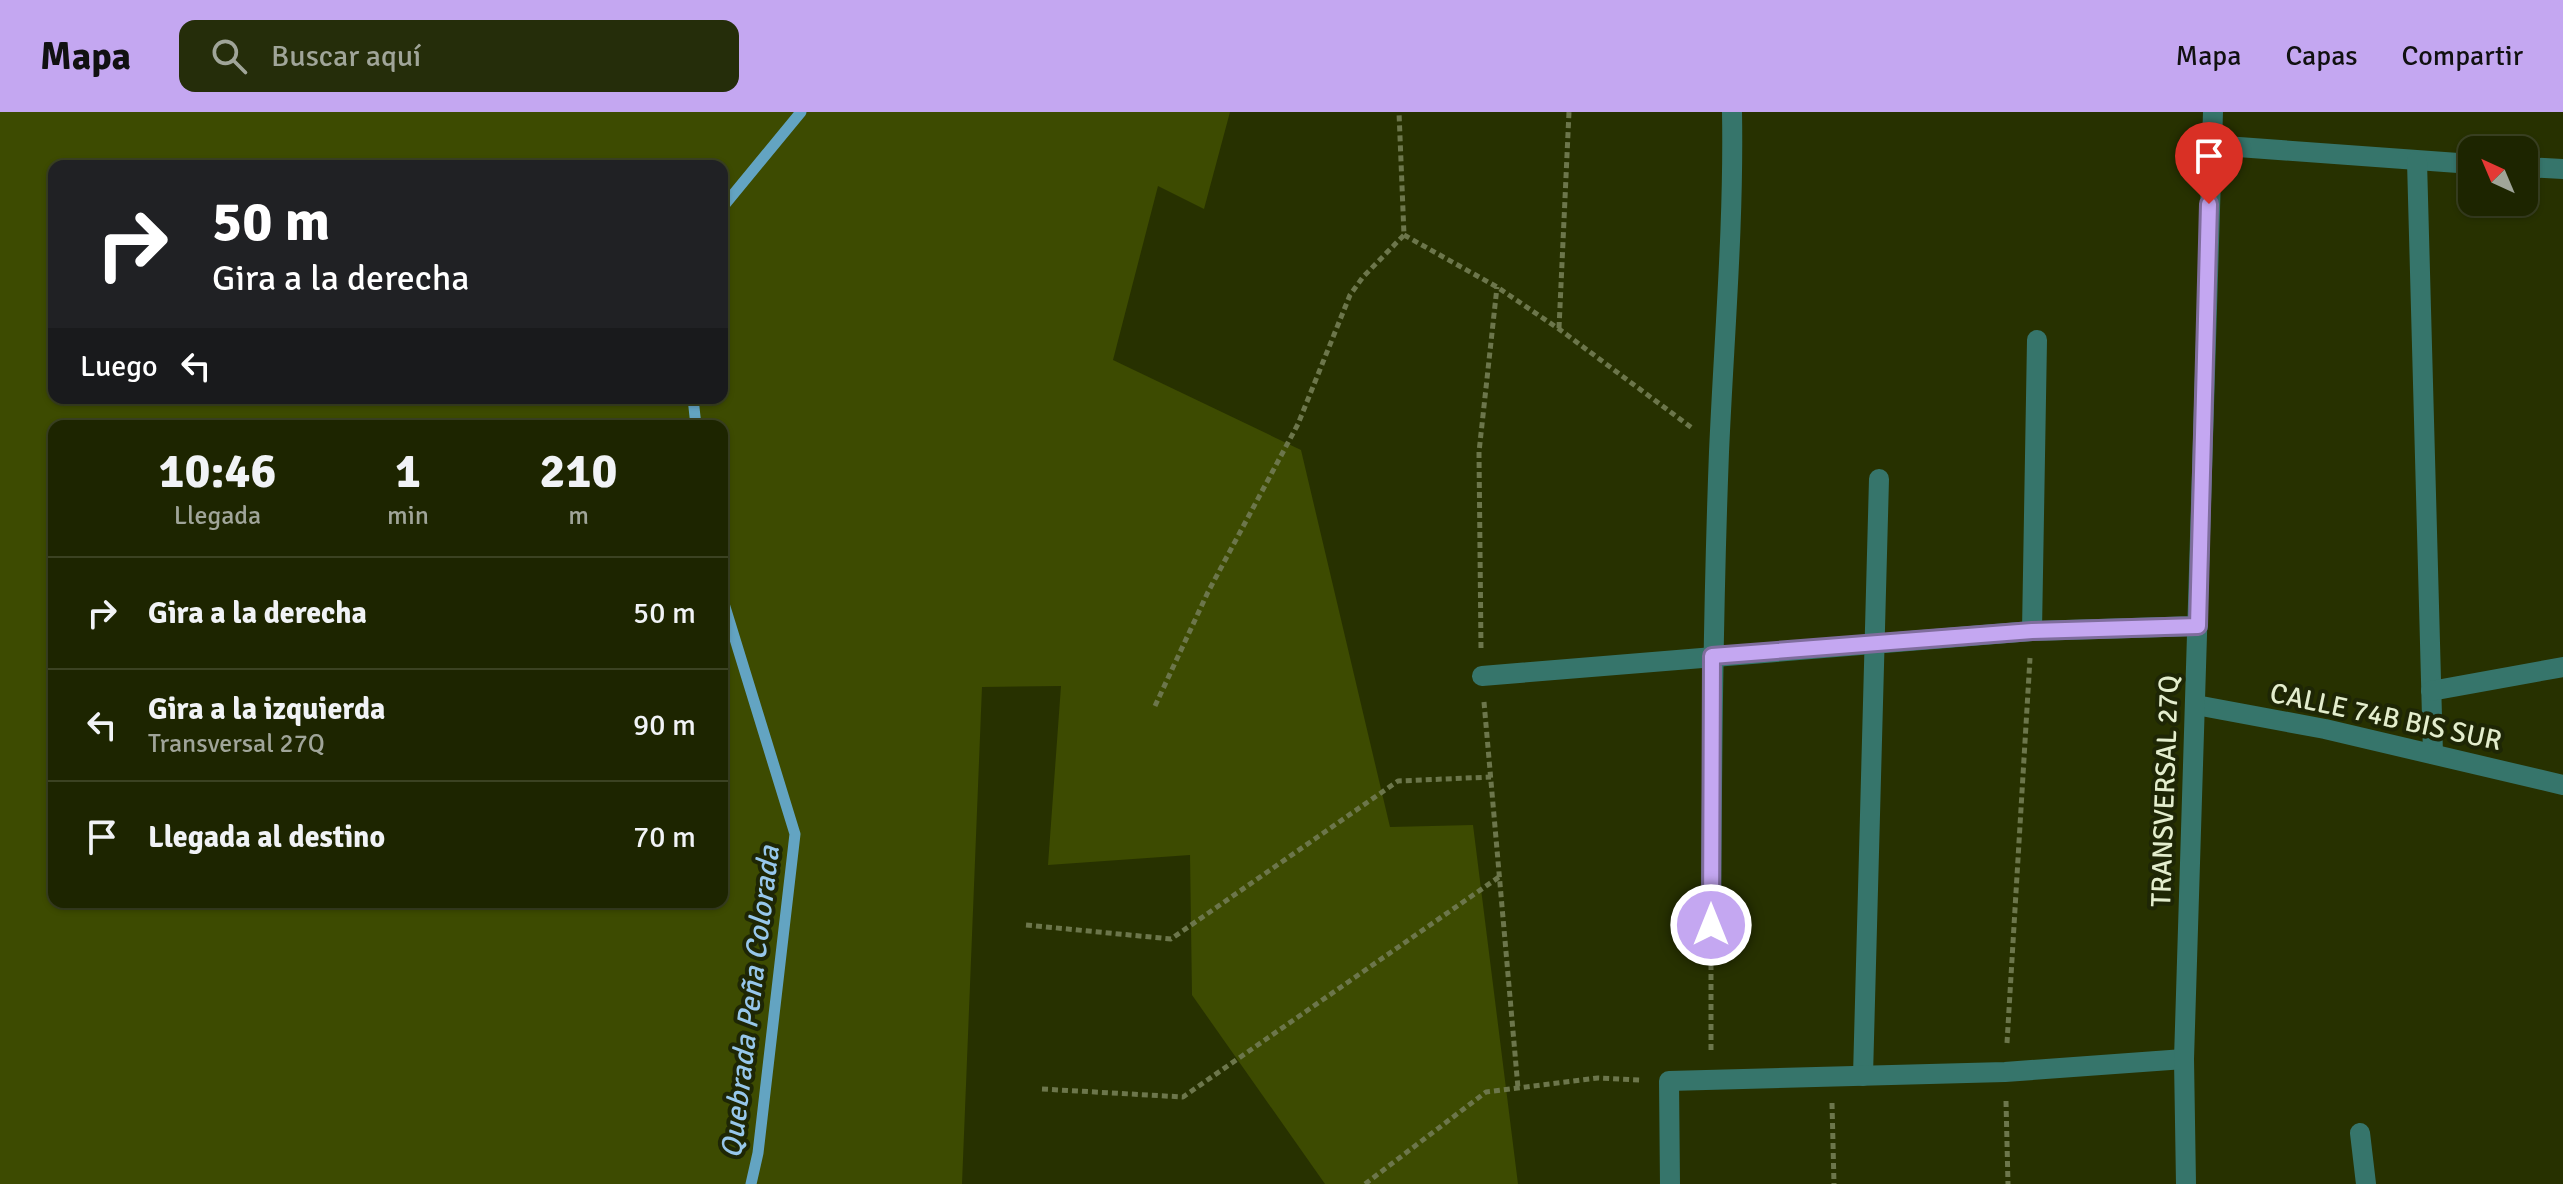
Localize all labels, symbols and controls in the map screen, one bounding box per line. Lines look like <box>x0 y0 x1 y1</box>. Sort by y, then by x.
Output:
search box <box>179 20 739 92</box>
text: Mapa <box>40 33 131 80</box>
icon: search <box>207 34 251 78</box>
text: Buscar aquí <box>271 38 421 75</box>
text: Mapa <box>2176 39 2241 73</box>
text: Capas <box>2285 39 2358 73</box>
text: Compartir <box>2402 39 2523 73</box>
pin <box>2175 122 2243 204</box>
icon: arrive <box>2187 134 2231 178</box>
north arrow <box>2458 136 2538 216</box>
map controls <box>2458 136 2538 216</box>
text: 50 m <box>212 187 330 256</box>
icon: right <box>80 192 184 296</box>
text: Gira a la derecha <box>212 256 470 301</box>
icon: left <box>174 344 218 388</box>
text: Luego <box>80 348 158 385</box>
text: 10:46 <box>159 442 276 501</box>
text: 1 <box>395 442 421 501</box>
text: 210 <box>540 442 617 501</box>
text: Llegada <box>174 500 261 532</box>
text: min <box>387 500 429 532</box>
text: m <box>568 500 589 532</box>
icon: right <box>80 591 124 635</box>
text: Gira a la derecha <box>148 595 367 632</box>
text: 50 m <box>633 595 696 632</box>
street label: TRANSVERSAL 27Q <box>2144 675 2186 907</box>
street label: CALLE 74B BIS SUR <box>2267 676 2505 758</box>
text: Gira a la izquierda <box>148 691 385 728</box>
icon: left <box>80 703 124 747</box>
text: 90 m <box>633 707 696 744</box>
text: Transversal 27Q <box>148 728 325 760</box>
icon: arrive <box>80 815 124 859</box>
text: Llegada al destino <box>148 819 385 856</box>
text: 70 m <box>633 819 696 856</box>
water label: Quebrada Peña Colorada <box>713 843 788 1160</box>
position arrow <box>1669 883 1753 967</box>

